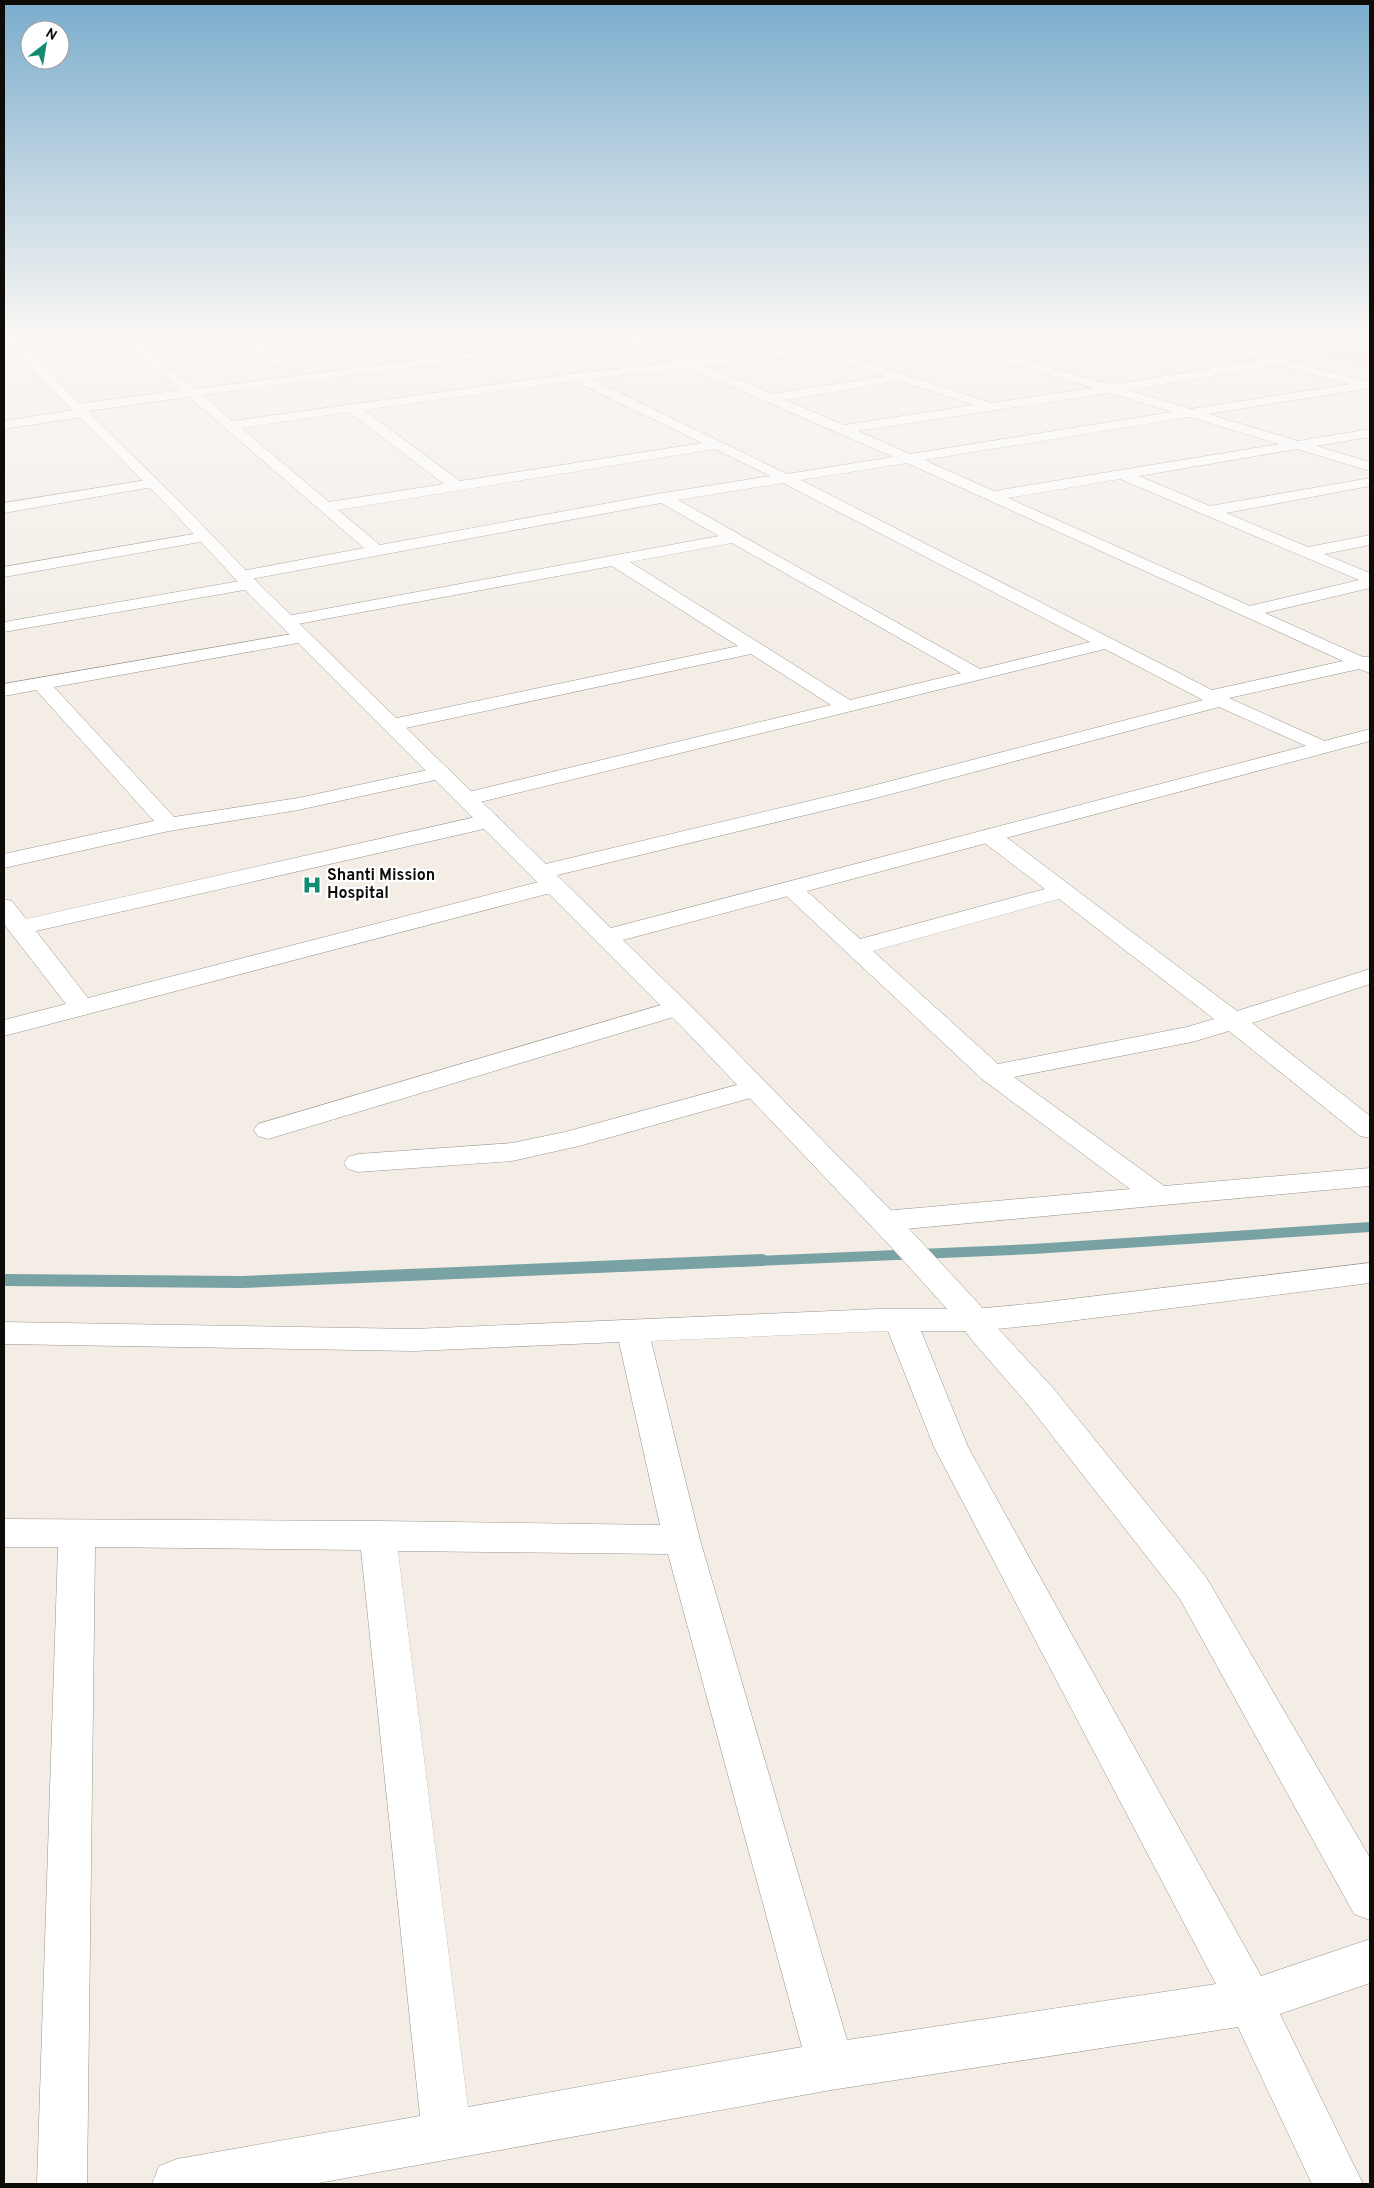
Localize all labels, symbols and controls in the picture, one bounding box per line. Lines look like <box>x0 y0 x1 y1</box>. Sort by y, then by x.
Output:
north arrow <box>20 20 70 70</box>
text: N <box>42 25 60 45</box>
place label: Shanti Mission Hospital <box>327 866 435 904</box>
hospital icon: Shanti Mission Hospital <box>301 874 323 896</box>

